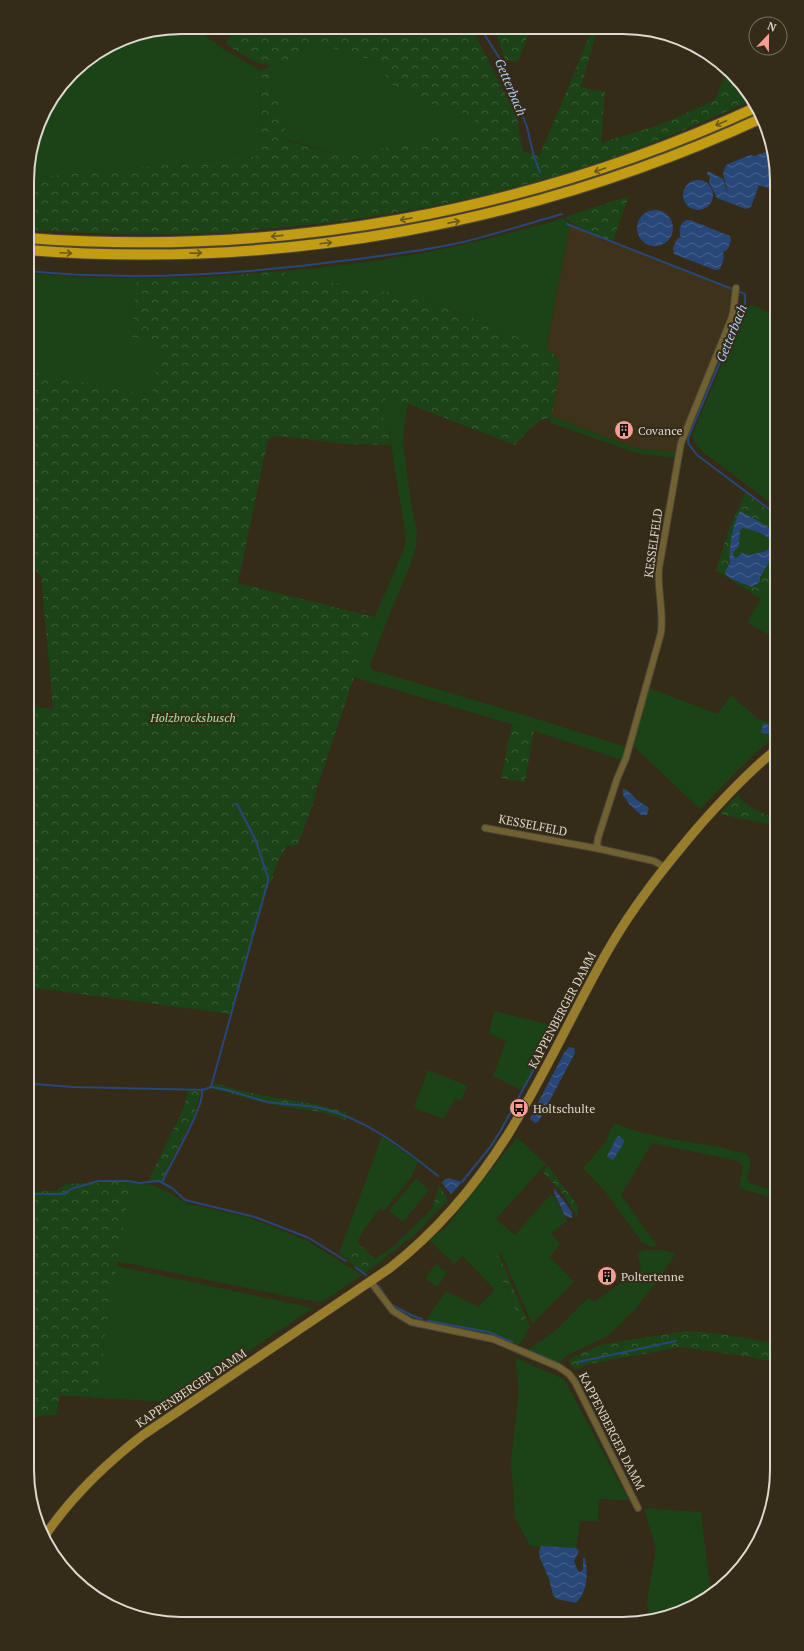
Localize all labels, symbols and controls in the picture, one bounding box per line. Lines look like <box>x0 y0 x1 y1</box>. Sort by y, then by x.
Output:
north arrow <box>748 16 788 56</box>
text: N <box>765 19 779 35</box>
water label: Getterbach <box>491 55 531 119</box>
one-way arrow <box>716 120 728 128</box>
one-way arrow <box>594 166 606 174</box>
one-way arrow <box>400 215 413 223</box>
one-way arrow <box>447 218 460 226</box>
one-way arrow <box>271 233 284 240</box>
one-way arrow <box>319 240 332 247</box>
one-way arrow <box>59 249 72 256</box>
one-way arrow <box>189 250 202 257</box>
water label: Getterbach <box>711 301 751 365</box>
building icon: Covance <box>613 419 635 441</box>
place label: Covance <box>638 423 683 438</box>
street label: KESSELFELD <box>641 507 665 579</box>
park label: Holzbrocksbusch <box>149 710 236 725</box>
street label: KESSELFELD <box>497 811 569 839</box>
street label: KAPPENBERGER DAMM <box>525 949 599 1071</box>
bus stop icon: Holtschulte <box>508 1097 530 1119</box>
place label: Holtschulte <box>533 1101 595 1116</box>
building icon: Poltertenne <box>596 1265 618 1287</box>
place label: Poltertenne <box>621 1269 684 1284</box>
street label: KAPPENBERGER DAMM <box>133 1345 250 1431</box>
street label: KAPPENBERGER DAMM <box>576 1370 648 1493</box>

